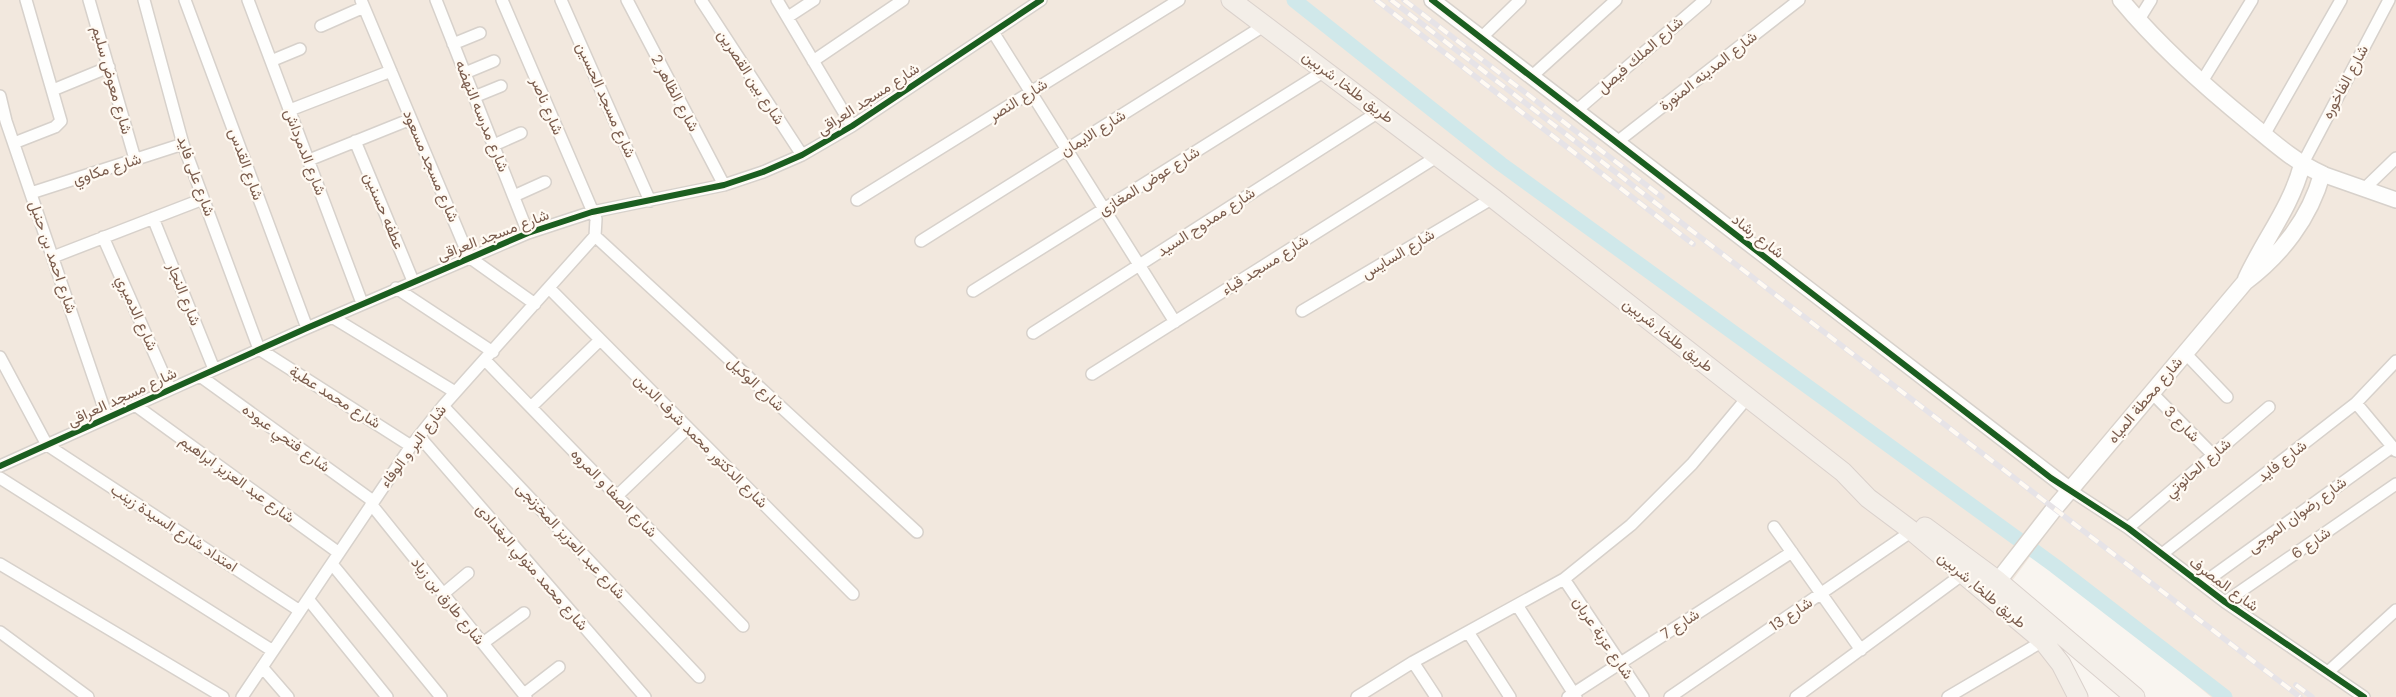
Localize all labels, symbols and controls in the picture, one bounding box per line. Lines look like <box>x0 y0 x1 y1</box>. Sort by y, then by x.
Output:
street label: شارع الملك فيصل <box>1593 12 1688 99</box>
street label: شارع معوض سليم <box>86 24 137 137</box>
street label: شارع بين القصرين <box>712 26 789 129</box>
street label: شارع المدينه المنورة <box>1655 26 1762 116</box>
street label: شارع مسجد الحسين <box>571 39 641 161</box>
street label: شارع الفاخوره <box>2317 41 2374 123</box>
street label: طريق طلخا, شربين <box>1298 46 1398 128</box>
street label: شارع الظاهر 2 <box>645 51 704 136</box>
street label: شارع مدرسه النهضه <box>450 57 514 175</box>
street label: شارع مسجد العراقى <box>813 58 924 140</box>
street label: شارع ناصر <box>525 73 568 138</box>
street label: شارع النصر <box>984 74 1052 127</box>
street label: شارع الايمان <box>1057 105 1130 162</box>
street label: شارع الدمرداش <box>278 106 331 199</box>
street label: شارع مسجد مسعود <box>397 107 464 226</box>
street label: شارع القدس <box>223 125 268 203</box>
street label: شارع على فايد <box>171 133 220 219</box>
street label: شارع عوض المغازى <box>1095 142 1204 221</box>
street label: شارع مكاوي <box>70 148 145 192</box>
street label: عطفه حسنين <box>359 169 409 253</box>
street label: شارع ممدوح السيد <box>1153 183 1260 262</box>
street label: شارع احمد بن حنبل <box>23 198 82 316</box>
street label: شارع مسجد العراقى <box>434 204 552 266</box>
street label: شارع رشاد <box>1727 209 1788 264</box>
street label: شارع السايس <box>1358 224 1439 284</box>
street label: شارع مسجد قباء <box>1218 230 1313 301</box>
street label: شارع النجار <box>161 259 206 329</box>
street label: شارع الدميري <box>109 272 163 355</box>
street label: طريق طلخا, شربين <box>1619 293 1718 377</box>
street label: شارع الوكيل <box>722 352 789 416</box>
street label: شارع محطة المياه <box>2103 352 2188 448</box>
street label: شارع محمد عطية <box>285 361 385 434</box>
street label: شارع مسجد العراقى <box>64 363 180 432</box>
street label: شارع الدكتور محمد شرف الدين <box>629 370 772 513</box>
street label: شارع فتحي عبوده <box>236 399 334 479</box>
street label: شارع البر و الوفاء <box>375 400 452 492</box>
street label: شارع 3 <box>2159 402 2204 447</box>
street label: شارع عبد العزيز ابراهيم <box>175 430 299 528</box>
street label: شارع الحانوتي <box>2161 434 2237 505</box>
street label: شارع فايد <box>2253 435 2312 487</box>
street label: شارع الصفا و المروه <box>566 444 662 543</box>
street label: شارع رضوان الموجى <box>2243 472 2351 559</box>
street label: شارع عبد العزيز المخزنجى <box>511 479 630 604</box>
street label: امتداد شارع السيدة زينب <box>106 480 241 577</box>
street label: شارع محمد متولي البغدادى <box>469 499 593 637</box>
street label: شارع 6 <box>2287 522 2335 565</box>
street label: طريق طلخا, شربين <box>1934 547 2031 633</box>
street label: شارع المصرف <box>2185 552 2263 617</box>
street label: شارع طارق بن زياد <box>406 553 490 650</box>
street label: شارع 13 <box>1766 592 1817 636</box>
street label: شارع عزبة عربان <box>1567 593 1638 684</box>
street label: شارع 7 <box>1657 604 1704 645</box>

